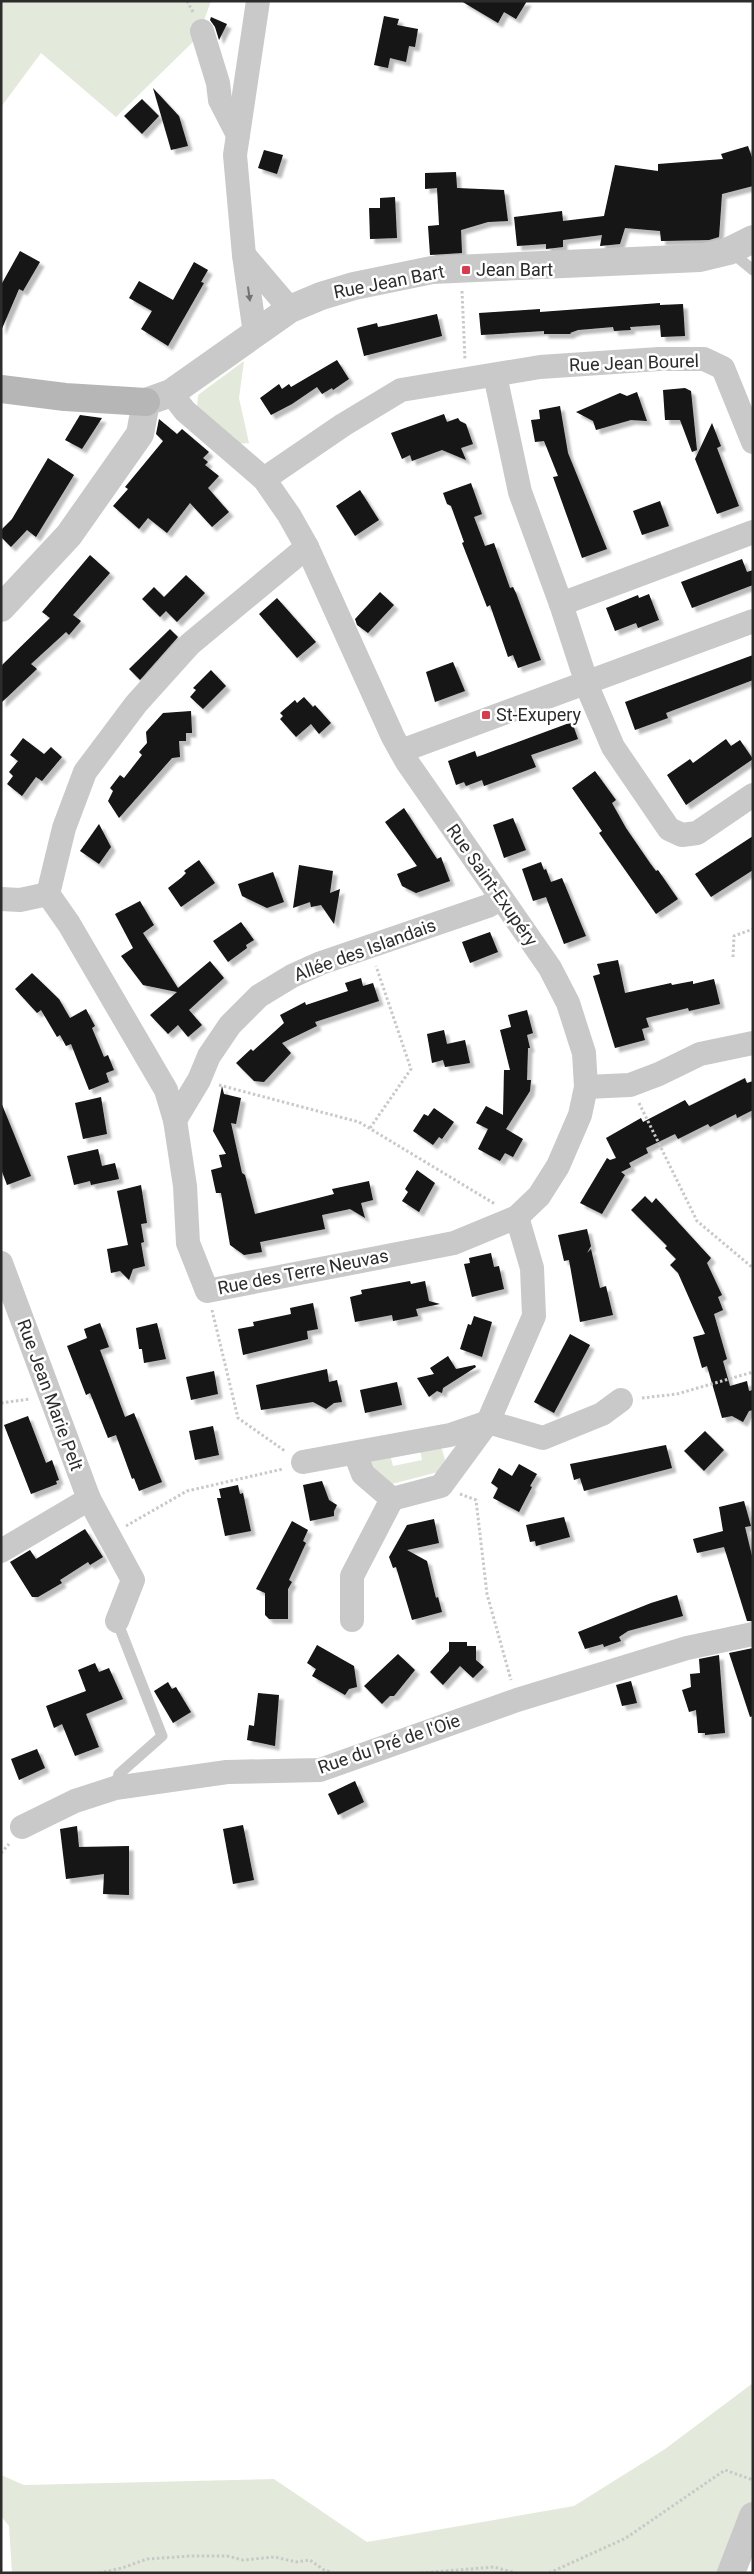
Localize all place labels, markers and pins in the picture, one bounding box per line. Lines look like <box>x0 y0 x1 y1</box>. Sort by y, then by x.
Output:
place label: Jean Bart <box>476 259 553 280</box>
marker: Jean Bart <box>460 264 472 276</box>
place label: St-Exupery <box>496 704 582 725</box>
marker: St-Exupery <box>480 709 492 721</box>

